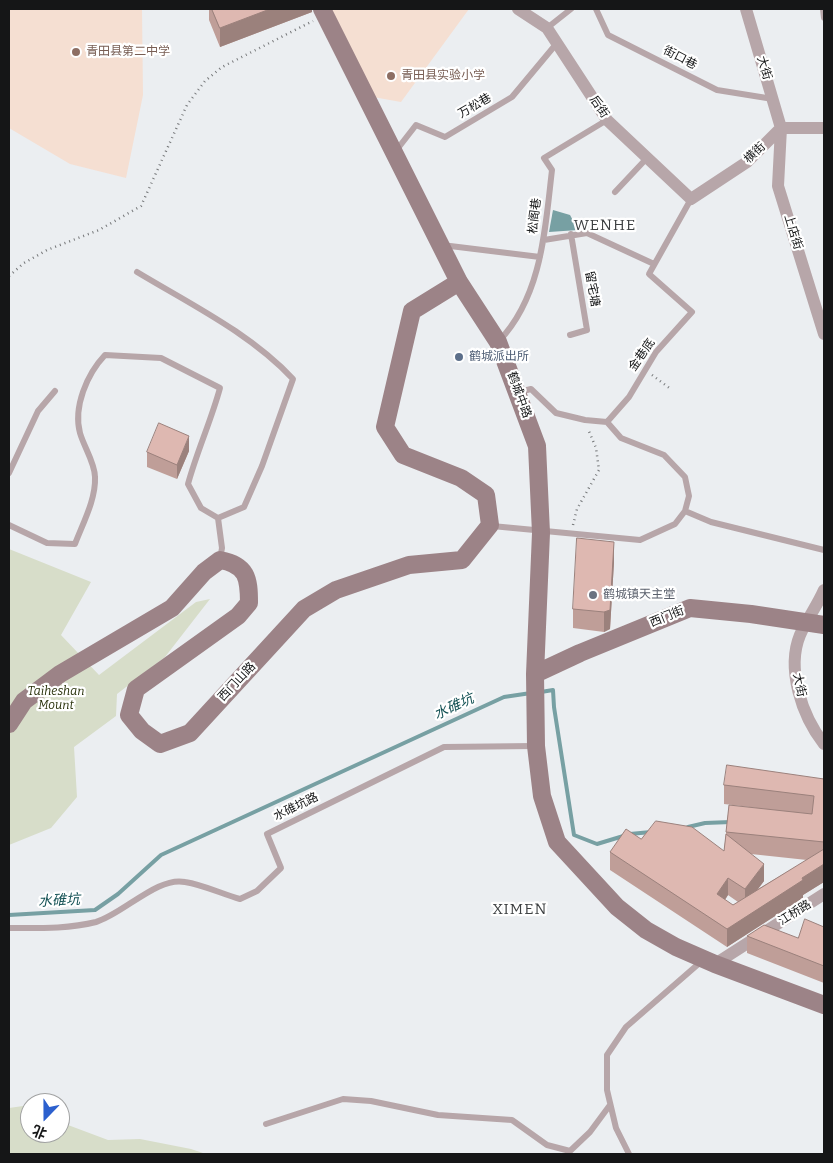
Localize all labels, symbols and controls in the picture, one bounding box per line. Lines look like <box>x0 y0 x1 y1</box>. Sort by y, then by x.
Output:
street label: 街口巷 <box>661 43 699 73</box>
place label: 青田县第二中学 <box>86 45 170 59</box>
marker: 青田县第二中学 <box>70 46 82 58</box>
street label: 大街 <box>754 54 774 82</box>
place label: 青田县实验小学 <box>401 69 485 83</box>
marker: 青田县实验小学 <box>385 70 397 82</box>
street label: 万松巷 <box>456 91 494 121</box>
street label: 后街 <box>586 93 612 121</box>
street label: 横街 <box>741 140 769 166</box>
street label: 松阁巷 <box>526 197 544 235</box>
street label: 上店街 <box>781 213 805 251</box>
district label: WENHE <box>573 217 637 235</box>
street label: 留宅塘 <box>582 270 602 308</box>
street label: 金巷底 <box>626 336 658 374</box>
place label: 鹤城派出所 <box>469 350 529 364</box>
marker: 鹤城派出所 <box>453 351 465 363</box>
street label: 鹤城中路 <box>504 370 534 420</box>
place label: 鹤城镇天主堂 <box>603 588 675 602</box>
marker: 鹤城镇天主堂 <box>587 589 599 601</box>
street label: 西门街 <box>648 604 686 630</box>
street label: 西门山路 <box>215 660 259 704</box>
street label: 大街 <box>789 672 809 698</box>
park label: Taiheshan Mount <box>28 685 84 713</box>
water label: 水碓坑 <box>431 691 477 723</box>
street label: 水碓坑路 <box>271 790 321 824</box>
water label: 水碓坑 <box>38 892 80 910</box>
street label: 江桥路 <box>776 897 814 929</box>
district label: XIMEN <box>492 901 548 919</box>
north arrow <box>20 1093 70 1143</box>
text: 北 <box>30 1121 49 1142</box>

